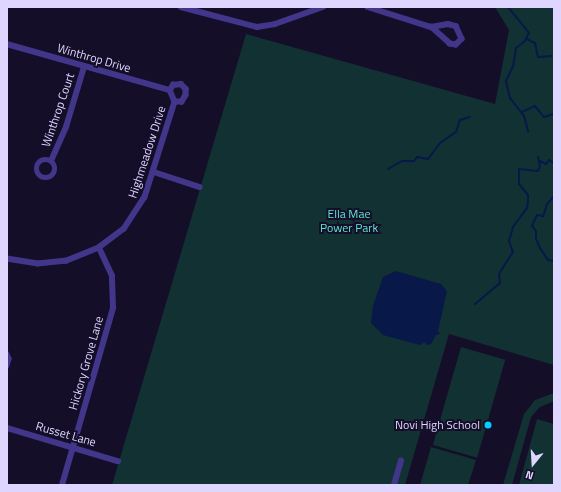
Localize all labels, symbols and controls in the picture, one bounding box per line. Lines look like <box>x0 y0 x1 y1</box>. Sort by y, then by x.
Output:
street label: Winthrop Drive <box>56 41 132 75</box>
street label: Winthrop Court <box>39 71 77 149</box>
street label: Highmeadow Drive <box>125 104 169 200</box>
park label: Ella Mae Power Park <box>320 207 378 235</box>
street label: Hickory Grove Lane <box>66 315 106 411</box>
place label: Novi High School <box>395 418 480 432</box>
street label: Russet Lane <box>34 419 98 449</box>
marker: Novi High School <box>483 420 493 430</box>
north arrow <box>513 444 553 484</box>
text: N <box>523 467 535 484</box>

